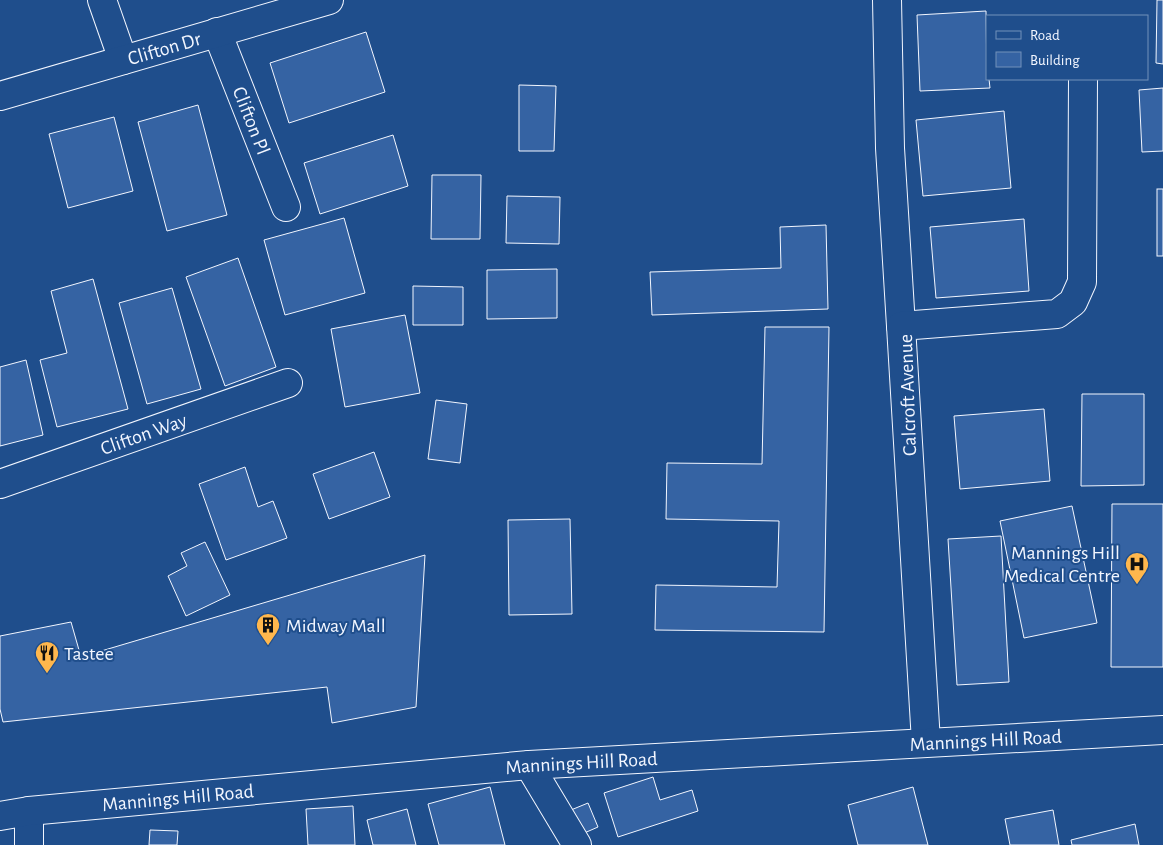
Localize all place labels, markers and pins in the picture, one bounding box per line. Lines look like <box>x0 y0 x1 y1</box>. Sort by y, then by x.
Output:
place label: Mannings Hill Medical Centre <box>1004 543 1120 586</box>
hospital icon: Mannings Hill Medical Centre <box>1124 551 1150 585</box>
building icon: Midway Mall <box>255 612 281 646</box>
place label: Midway Mall <box>286 616 386 636</box>
restaurant icon: Tastee <box>34 640 60 674</box>
place label: Tastee <box>64 644 114 664</box>

